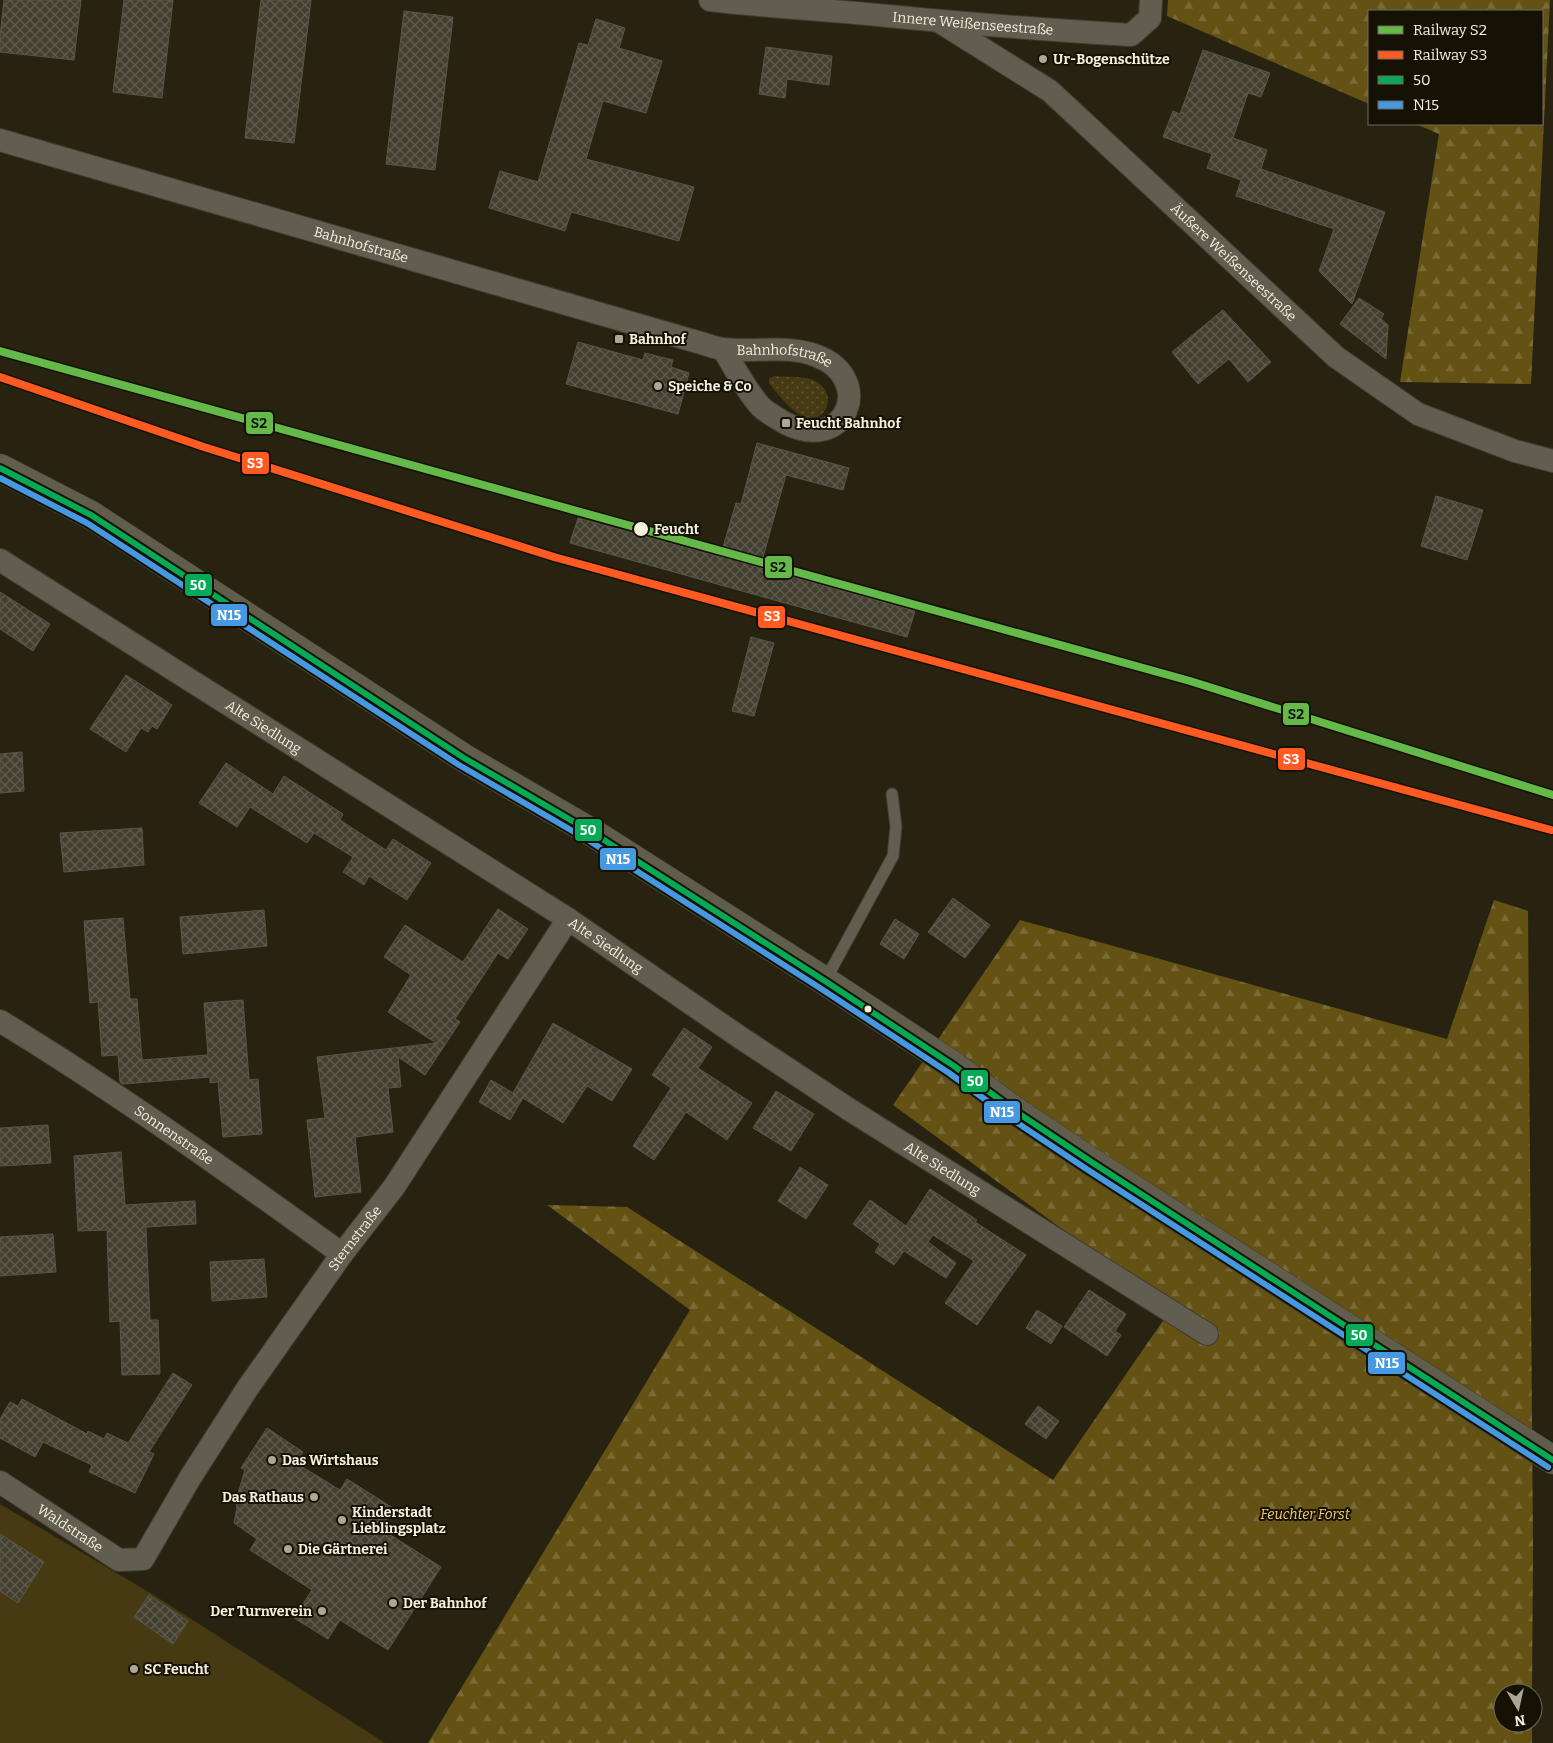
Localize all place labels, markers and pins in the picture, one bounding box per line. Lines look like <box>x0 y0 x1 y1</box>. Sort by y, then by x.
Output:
place label: Ur-Bogenschütze <box>1053 51 1170 68</box>
marker: Ur-Bogenschütze <box>1037 53 1049 65</box>
place label: Bahnhof <box>629 331 687 348</box>
marker: Bahnhof <box>613 333 625 345</box>
place label: Speiche & Co <box>668 378 752 395</box>
marker: Speiche & Co <box>652 380 664 392</box>
place label: Feucht Bahnhof <box>796 415 901 432</box>
marker: Feucht Bahnhof <box>780 417 792 429</box>
marker: Feucht <box>632 520 650 538</box>
place label: Feucht <box>654 521 700 538</box>
unlabelled marker <box>863 1004 873 1014</box>
place label: Das Wirtshaus <box>282 1452 379 1469</box>
marker: Das Wirtshaus <box>266 1454 278 1466</box>
place label: Das Rathaus <box>222 1489 304 1506</box>
marker: Das Rathaus <box>308 1491 320 1503</box>
place label: Kinderstadt Lieblingsplatz <box>352 1504 446 1537</box>
marker: Kinderstadt Lieblingsplatz <box>336 1514 348 1526</box>
place label: Die Gärtnerei <box>298 1541 388 1558</box>
marker: Die Gärtnerei <box>282 1543 294 1555</box>
place label: Der Bahnhof <box>403 1595 487 1612</box>
marker: Der Bahnhof <box>387 1597 399 1609</box>
place label: Der Turnverein <box>210 1603 312 1620</box>
marker: Der Turnverein <box>316 1605 328 1617</box>
place label: SC Feucht <box>144 1661 210 1678</box>
marker: SC Feucht <box>128 1663 140 1675</box>

